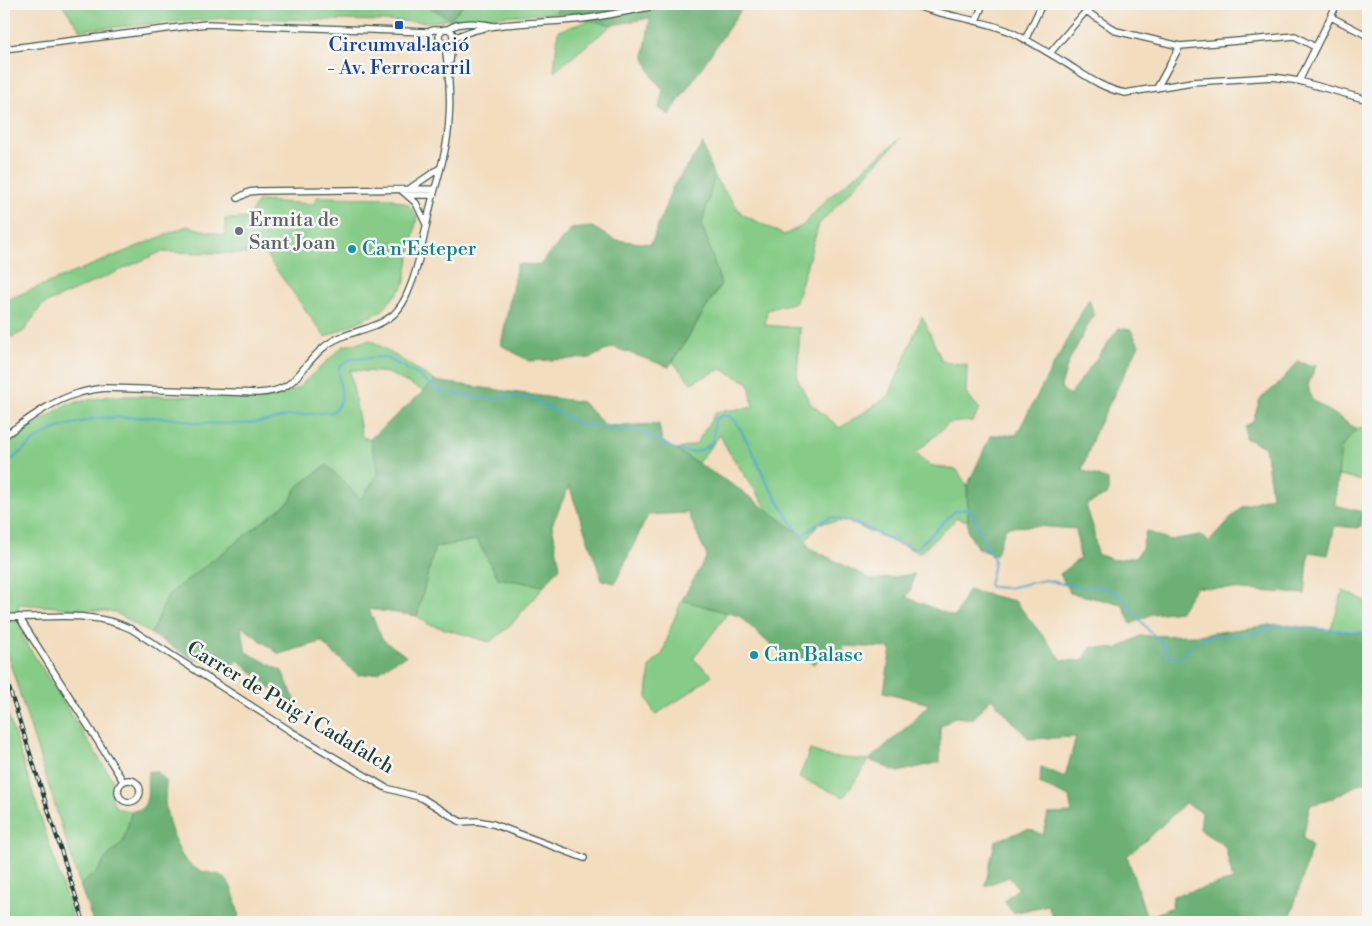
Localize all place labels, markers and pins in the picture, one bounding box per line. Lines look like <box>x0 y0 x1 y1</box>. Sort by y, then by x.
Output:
marker: Circumval·lació - Av. Ferrocarril <box>393 19 405 31</box>
place label: Circumval·lació - Av. Ferrocarril <box>327 33 471 81</box>
place label: Ermita de Sant Joan <box>249 208 339 256</box>
marker: Ermita de Sant Joan <box>233 225 245 237</box>
place label: Ca n'Esteper <box>362 237 477 262</box>
marker: Ca n'Esteper <box>346 243 358 255</box>
place label: Can Balasc <box>764 643 863 668</box>
marker: Can Balasc <box>748 649 760 661</box>

